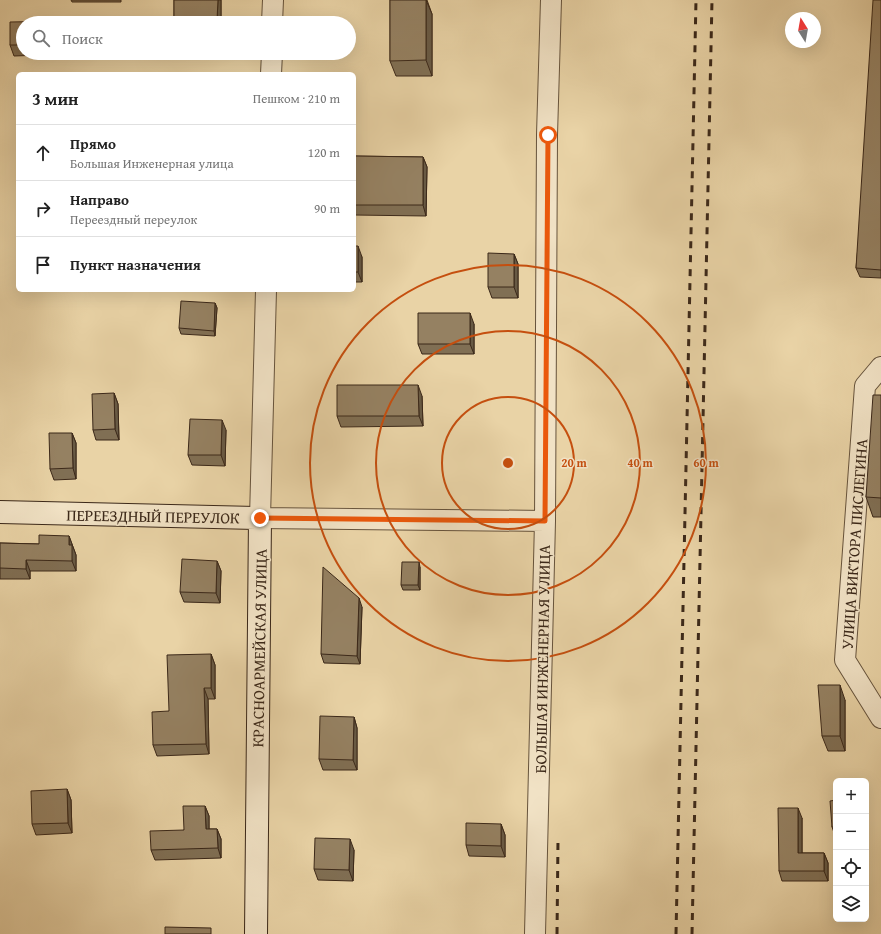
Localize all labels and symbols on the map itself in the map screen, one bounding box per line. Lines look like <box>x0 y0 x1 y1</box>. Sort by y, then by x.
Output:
north arrow <box>785 12 821 48</box>
route start <box>539 126 557 144</box>
street label: УЛИЦА ВИКТОРА ПИСЛЕГИНА <box>835 437 873 650</box>
text: 20 m <box>561 454 587 471</box>
text: 40 m <box>627 454 653 471</box>
text: 60 m <box>693 454 719 471</box>
centre of rings <box>501 456 515 470</box>
street label: ПЕРЕЕЗДНЫЙ ПЕРЕУЛОК <box>66 502 240 530</box>
route end <box>251 509 269 527</box>
street label: БОЛЬШАЯ ИНЖЕНЕРНАЯ УЛИЦА <box>528 544 556 774</box>
street label: КРАСНОАРМЕЙСКАЯ УЛИЦА <box>245 548 273 748</box>

